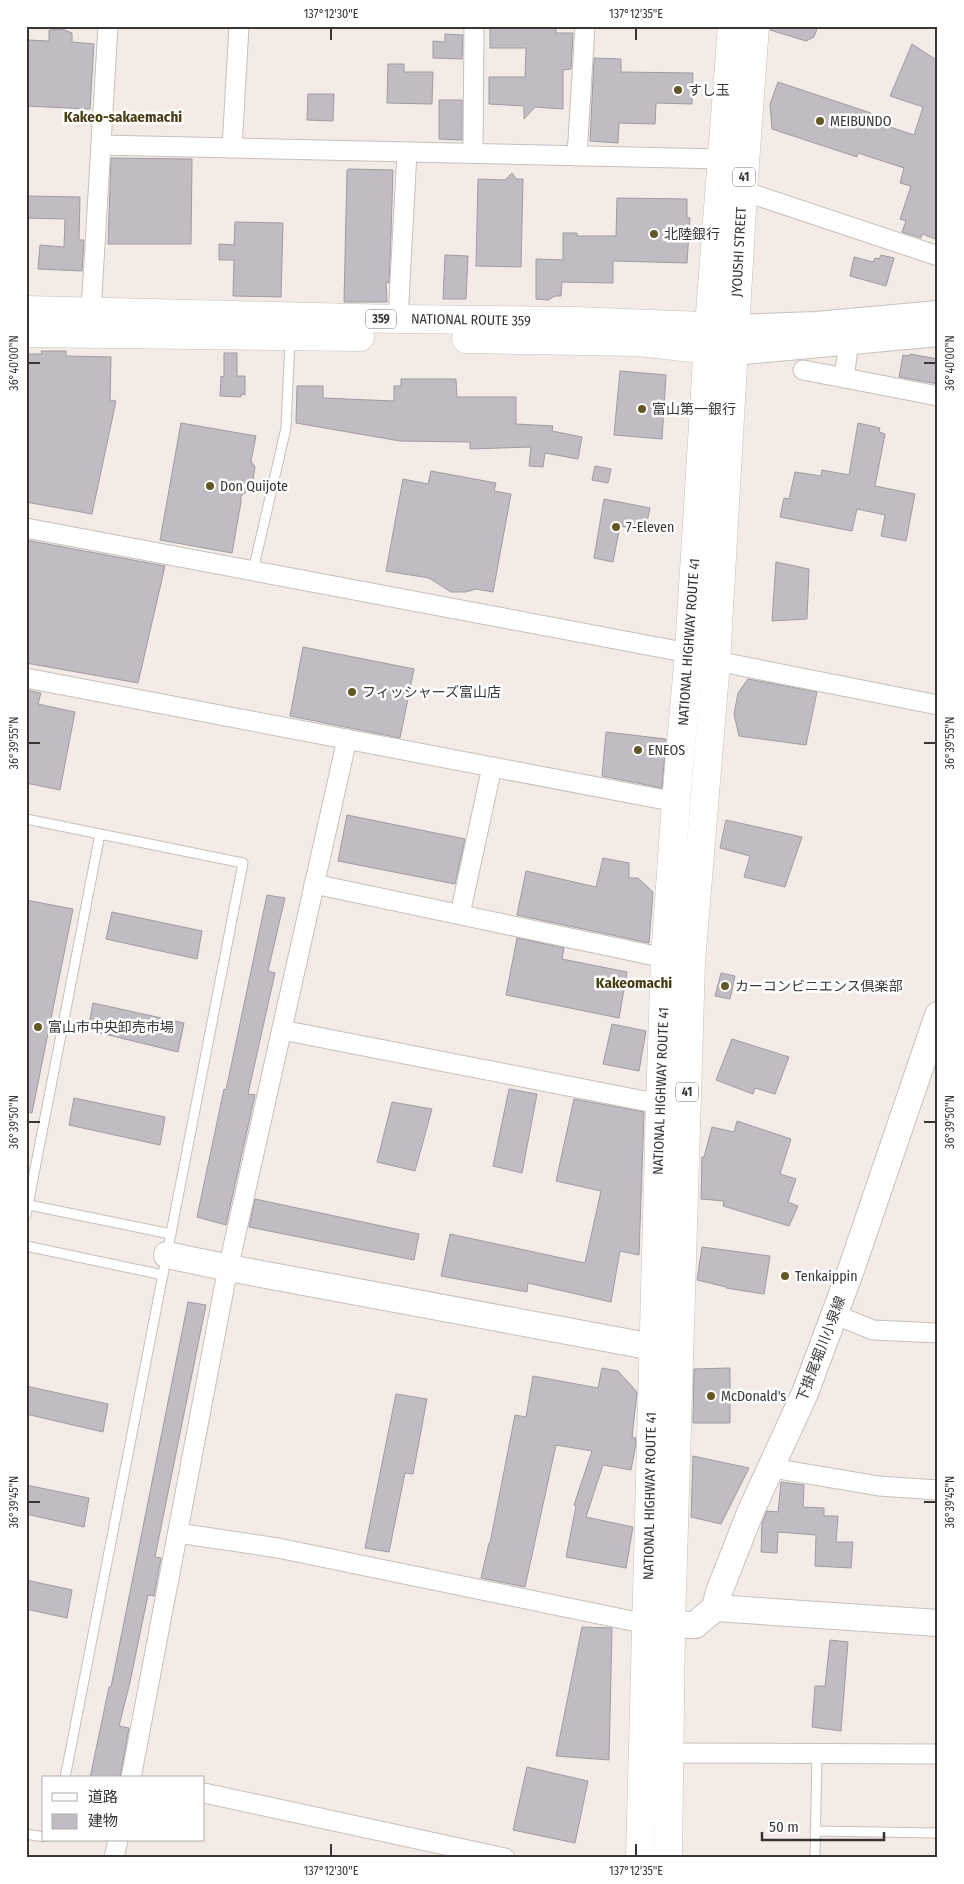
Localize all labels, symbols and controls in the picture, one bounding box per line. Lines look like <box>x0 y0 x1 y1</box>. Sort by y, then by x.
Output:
text: 137°12'30"E <box>304 7 359 21</box>
text: 137°12'35"E <box>609 7 663 21</box>
place label: すし玉 <box>688 82 730 99</box>
marker: すし玉 <box>672 84 684 96</box>
district label: Kakeo-sakaemachi <box>64 108 182 126</box>
place label: MEIBUNDO <box>830 113 892 130</box>
marker: MEIBUNDO <box>814 115 826 127</box>
road number: 41 <box>733 168 755 186</box>
street label: JYOUSHI STREET <box>728 206 750 297</box>
place label: 北陸銀行 <box>664 226 720 243</box>
marker: 北陸銀行 <box>648 228 660 240</box>
road number: 359 <box>366 310 396 328</box>
street label: NATIONAL ROUTE 359 <box>411 310 531 330</box>
text: 36°40'00"N <box>7 335 21 391</box>
text: 36°40'00"N <box>943 335 957 391</box>
place label: 富山第一銀行 <box>652 401 736 418</box>
marker: 富山第一銀行 <box>636 403 648 415</box>
place label: Don Quijote <box>220 478 288 495</box>
marker: Don Quijote <box>204 480 216 492</box>
place label: 7-Eleven <box>626 519 674 536</box>
marker: 7-Eleven <box>610 521 622 533</box>
street label: NATIONAL HIGHWAY ROUTE 41 <box>675 558 703 726</box>
place label: フィッシャーズ富山店 <box>362 684 501 701</box>
marker: フィッシャーズ富山店 <box>346 686 358 698</box>
text: 36°39'55"N <box>7 717 21 769</box>
text: 36°39'55"N <box>943 717 957 769</box>
place label: ENEOS <box>648 742 685 759</box>
marker: ENEOS <box>632 744 644 756</box>
district label: Kakeomachi <box>596 974 672 992</box>
place label: カーコンビニエンス倶楽部 <box>735 978 903 995</box>
marker: カーコンビニエンス倶楽部 <box>719 980 731 992</box>
street label: NATIONAL HIGHWAY ROUTE 41 <box>650 1007 672 1175</box>
place label: 富山市中央卸売市場 <box>48 1019 174 1036</box>
marker: 富山市中央卸売市場 <box>32 1021 44 1033</box>
road number: 41 <box>676 1082 698 1102</box>
text: 36°39'50"N <box>7 1095 21 1149</box>
text: 36°39'50"N <box>943 1095 957 1149</box>
place label: Tenkaippin <box>795 1268 858 1285</box>
marker: Tenkaippin <box>779 1270 791 1282</box>
street label: 下掛尾堀川小泉線 <box>793 1294 849 1404</box>
place label: McDonald's <box>721 1388 786 1405</box>
marker: McDonald's <box>705 1390 717 1402</box>
street label: NATIONAL HIGHWAY ROUTE 41 <box>640 1412 660 1580</box>
text: 36°39'45"N <box>7 1476 21 1528</box>
text: 36°39'45"N <box>943 1476 957 1528</box>
legend <box>42 1776 205 1842</box>
text: 道路 <box>88 1788 118 1806</box>
scale bar <box>762 1809 884 1841</box>
text: 建物 <box>88 1812 118 1830</box>
text: 50 m <box>769 1818 799 1836</box>
text: 137°12'30"E <box>304 1864 359 1878</box>
text: 137°12'35"E <box>609 1864 663 1878</box>

